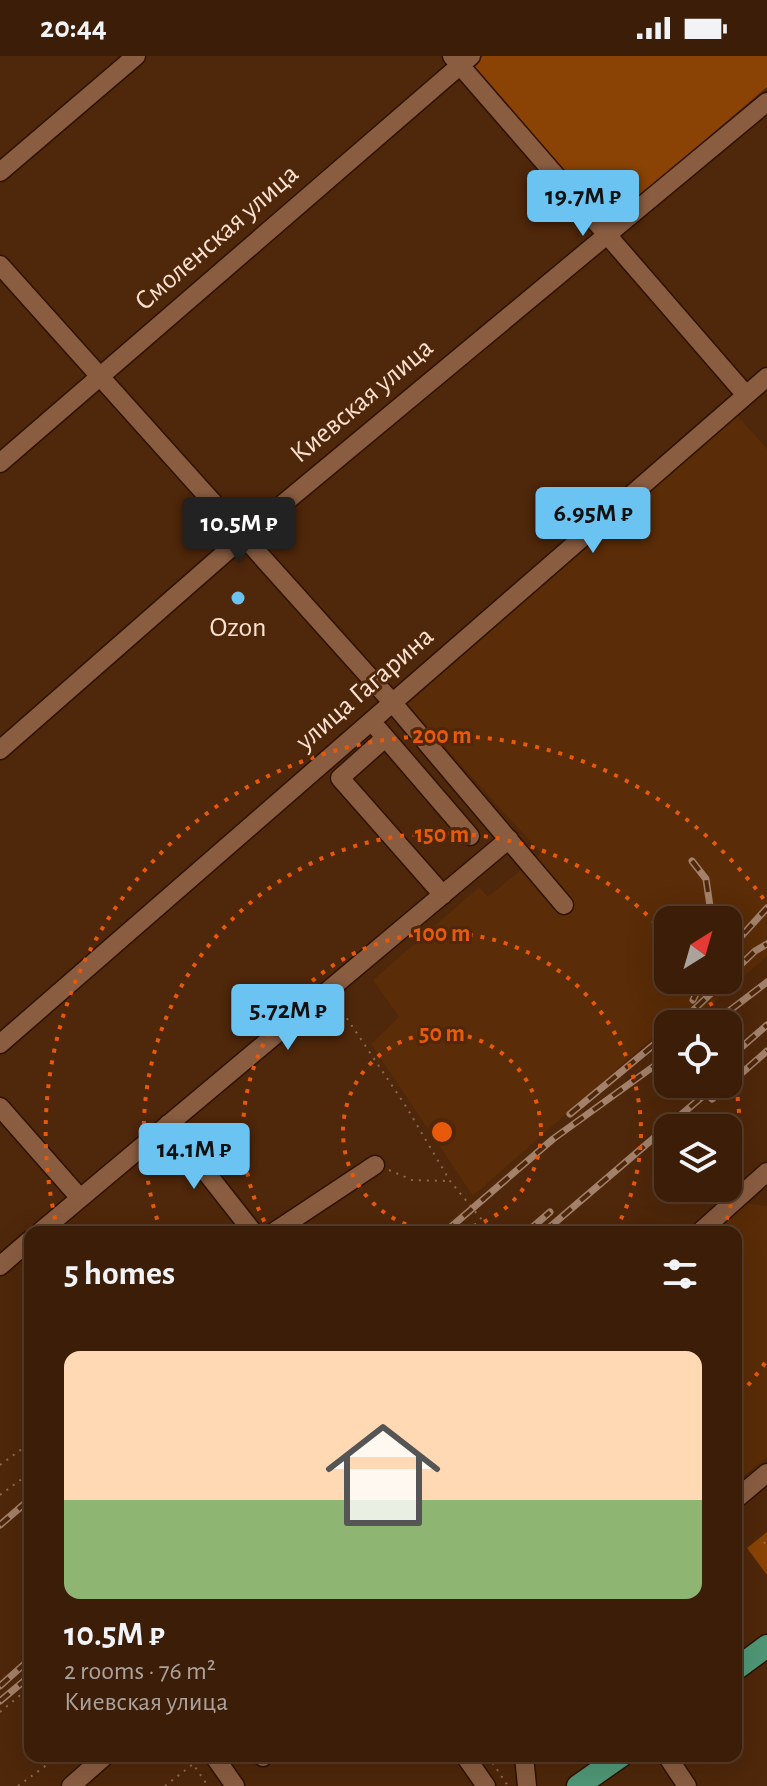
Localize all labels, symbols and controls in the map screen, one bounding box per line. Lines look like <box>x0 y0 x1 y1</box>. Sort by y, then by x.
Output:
text: 20:44 <box>40 13 107 43</box>
street label: Смоленская улица <box>130 159 304 316</box>
pin: 19.7M ₽ <box>509 170 657 238</box>
text: 19.7M ₽ <box>545 183 621 209</box>
street label: Киевская улица <box>285 333 439 469</box>
pin: 6.95M ₽ <box>519 487 667 555</box>
pin: 10.5M ₽ <box>165 497 313 565</box>
text: 6.95M ₽ <box>553 500 633 526</box>
text: 10.5M ₽ <box>201 510 277 536</box>
marker: Ozon <box>229 589 247 607</box>
place label: Ozon <box>210 614 266 642</box>
street label: улица Гагарина <box>290 622 439 757</box>
text: 200 m <box>412 724 472 748</box>
text: 150 m <box>415 823 469 847</box>
north arrow <box>654 906 742 994</box>
map controls <box>654 906 742 1202</box>
text: 100 m <box>414 922 470 946</box>
pin: 5.72M ₽ <box>214 984 362 1052</box>
text: 5.72M ₽ <box>249 997 327 1023</box>
button: locate <box>654 1010 742 1098</box>
text: 50 m <box>419 1022 465 1046</box>
button: layers <box>654 1114 742 1202</box>
centre of rings <box>428 1118 456 1146</box>
pin: 14.1M ₽ <box>120 1123 268 1191</box>
text: 14.1M ₽ <box>157 1136 231 1162</box>
icon: filters <box>658 1252 702 1296</box>
text: 5 homes <box>64 1257 175 1291</box>
icon: home <box>311 1403 455 1547</box>
text: 10.5M ₽ <box>64 1618 165 1652</box>
text: 2 rooms · 76 m² <box>64 1658 216 1684</box>
text: Киевская улица <box>64 1689 228 1715</box>

